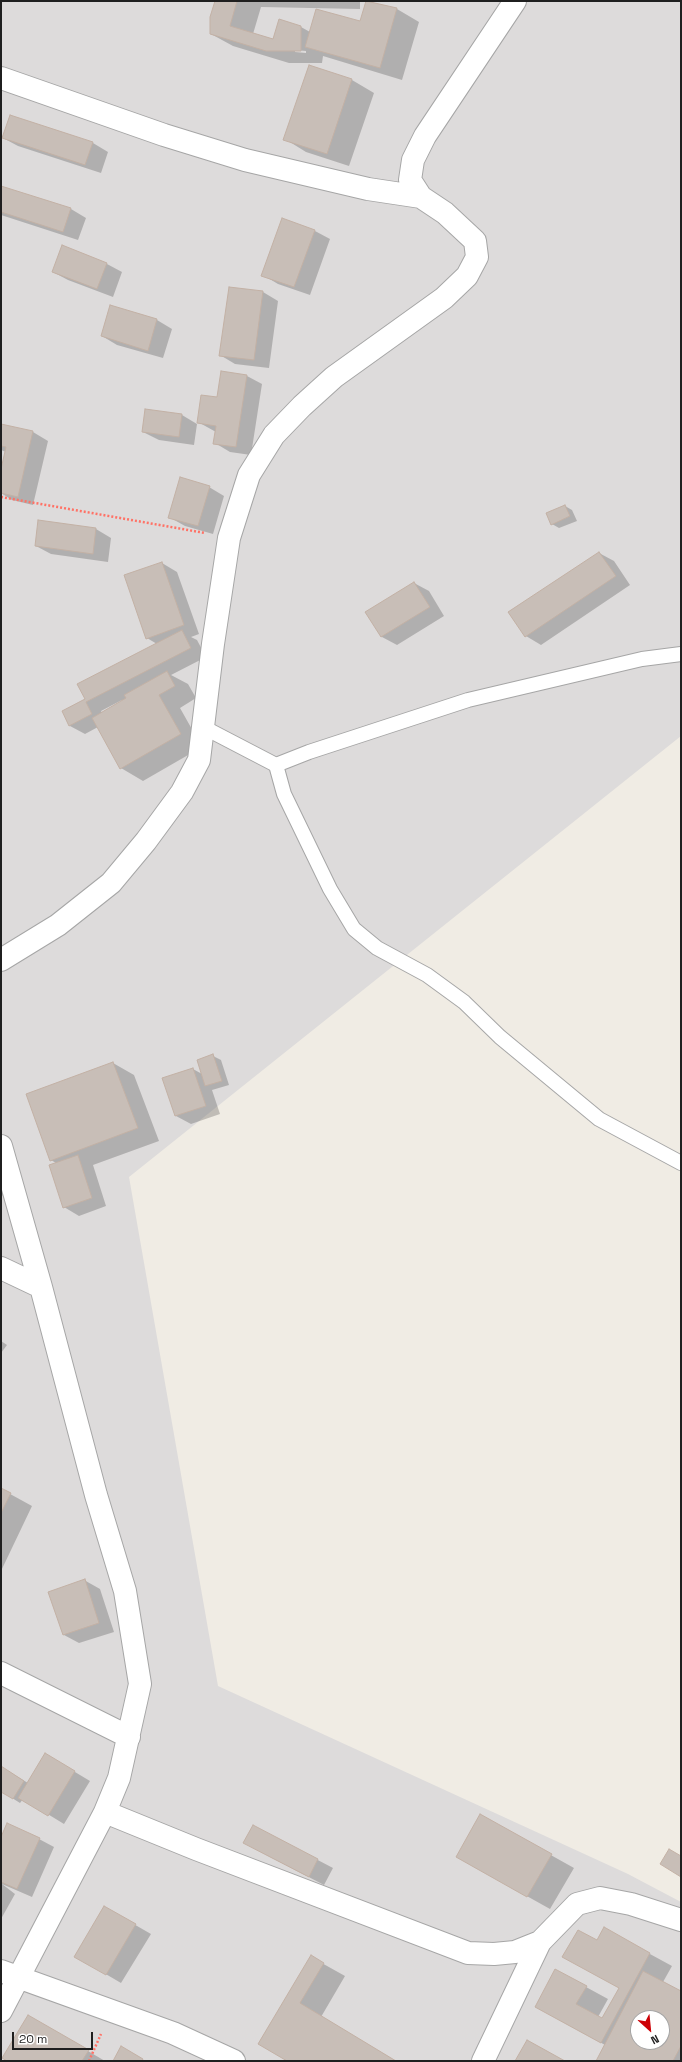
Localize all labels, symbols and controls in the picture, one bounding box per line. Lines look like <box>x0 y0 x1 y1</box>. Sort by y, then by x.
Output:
north arrow <box>630 2010 670 2050</box>
scale bar <box>14 2024 95 2050</box>
text: 20 m <box>19 2031 47 2047</box>
text: N <box>649 2032 661 2048</box>

